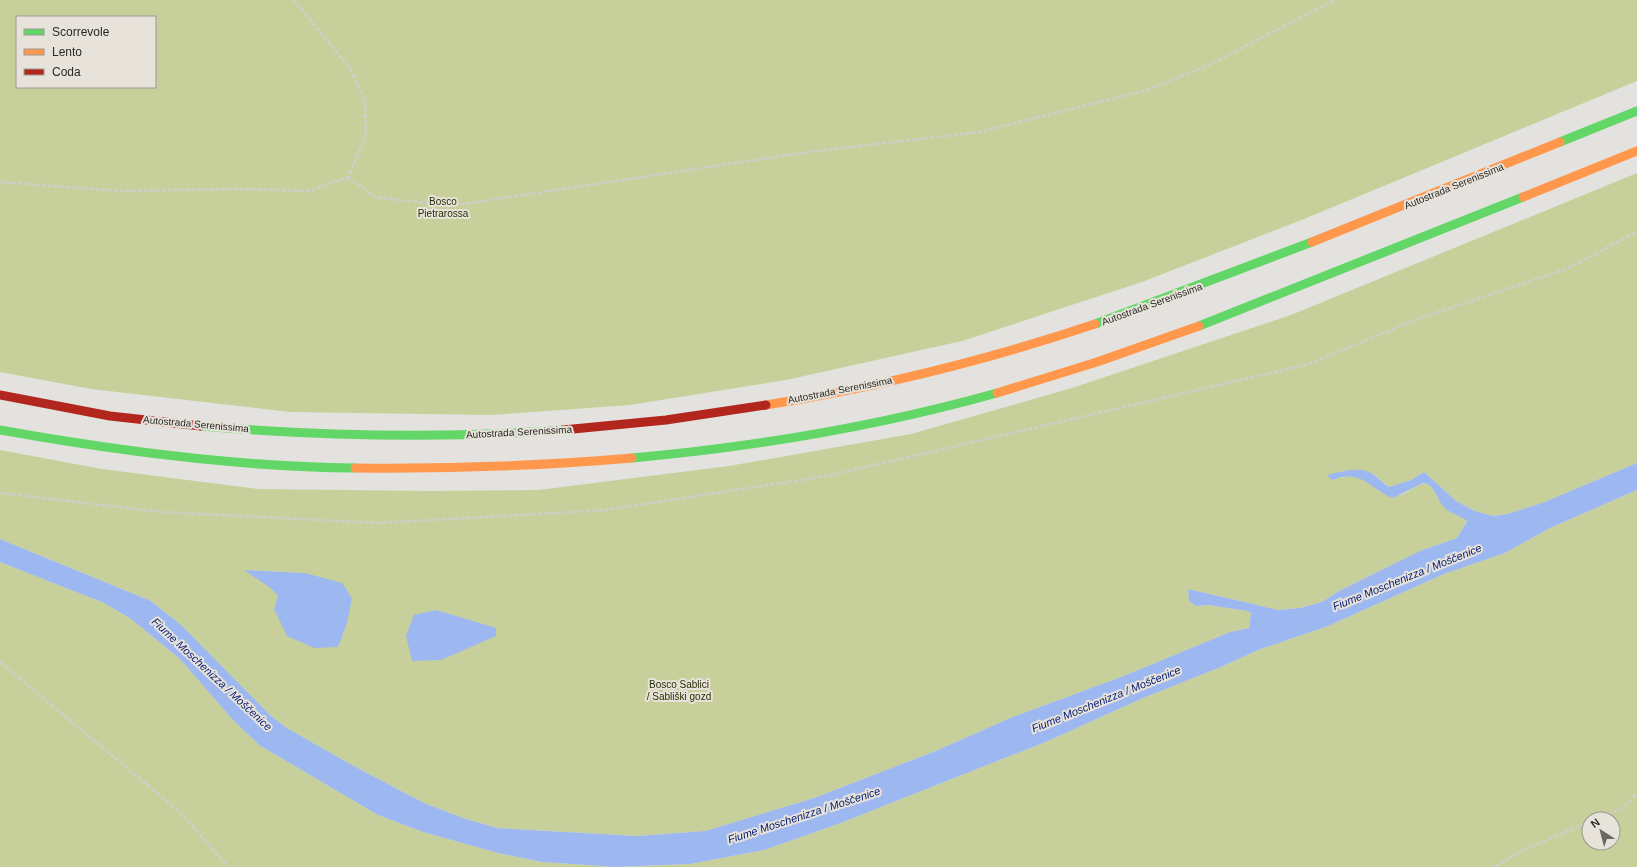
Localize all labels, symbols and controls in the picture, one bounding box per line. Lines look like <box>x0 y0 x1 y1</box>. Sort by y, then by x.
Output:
legend <box>16 16 156 88</box>
text: Scorrevole <box>52 25 110 39</box>
text: Lento <box>52 45 82 59</box>
text: Coda <box>52 65 81 79</box>
street label: Autostrada Serenissima <box>1403 161 1506 211</box>
park label: Bosco Pietrarossa <box>418 196 469 219</box>
street label: Autostrada Serenissima <box>1100 281 1204 327</box>
street label: Autostrada Serenissima <box>787 374 894 406</box>
street label: Autostrada Serenissima <box>143 414 250 434</box>
street label: Autostrada Serenissima <box>466 424 573 440</box>
water label: Fiume Moschenizza / Moščenice <box>1331 542 1483 612</box>
water label: Fiume Moschenizza / Moščenice <box>150 615 274 733</box>
water label: Fiume Moschenizza / Moščenice <box>1030 664 1182 734</box>
park label: Bosco Sablici / Sabliški gozd <box>647 679 711 702</box>
water label: Fiume Moschenizza / Moščenice <box>726 785 882 845</box>
north arrow <box>1581 811 1621 851</box>
text: N <box>1588 816 1602 830</box>

